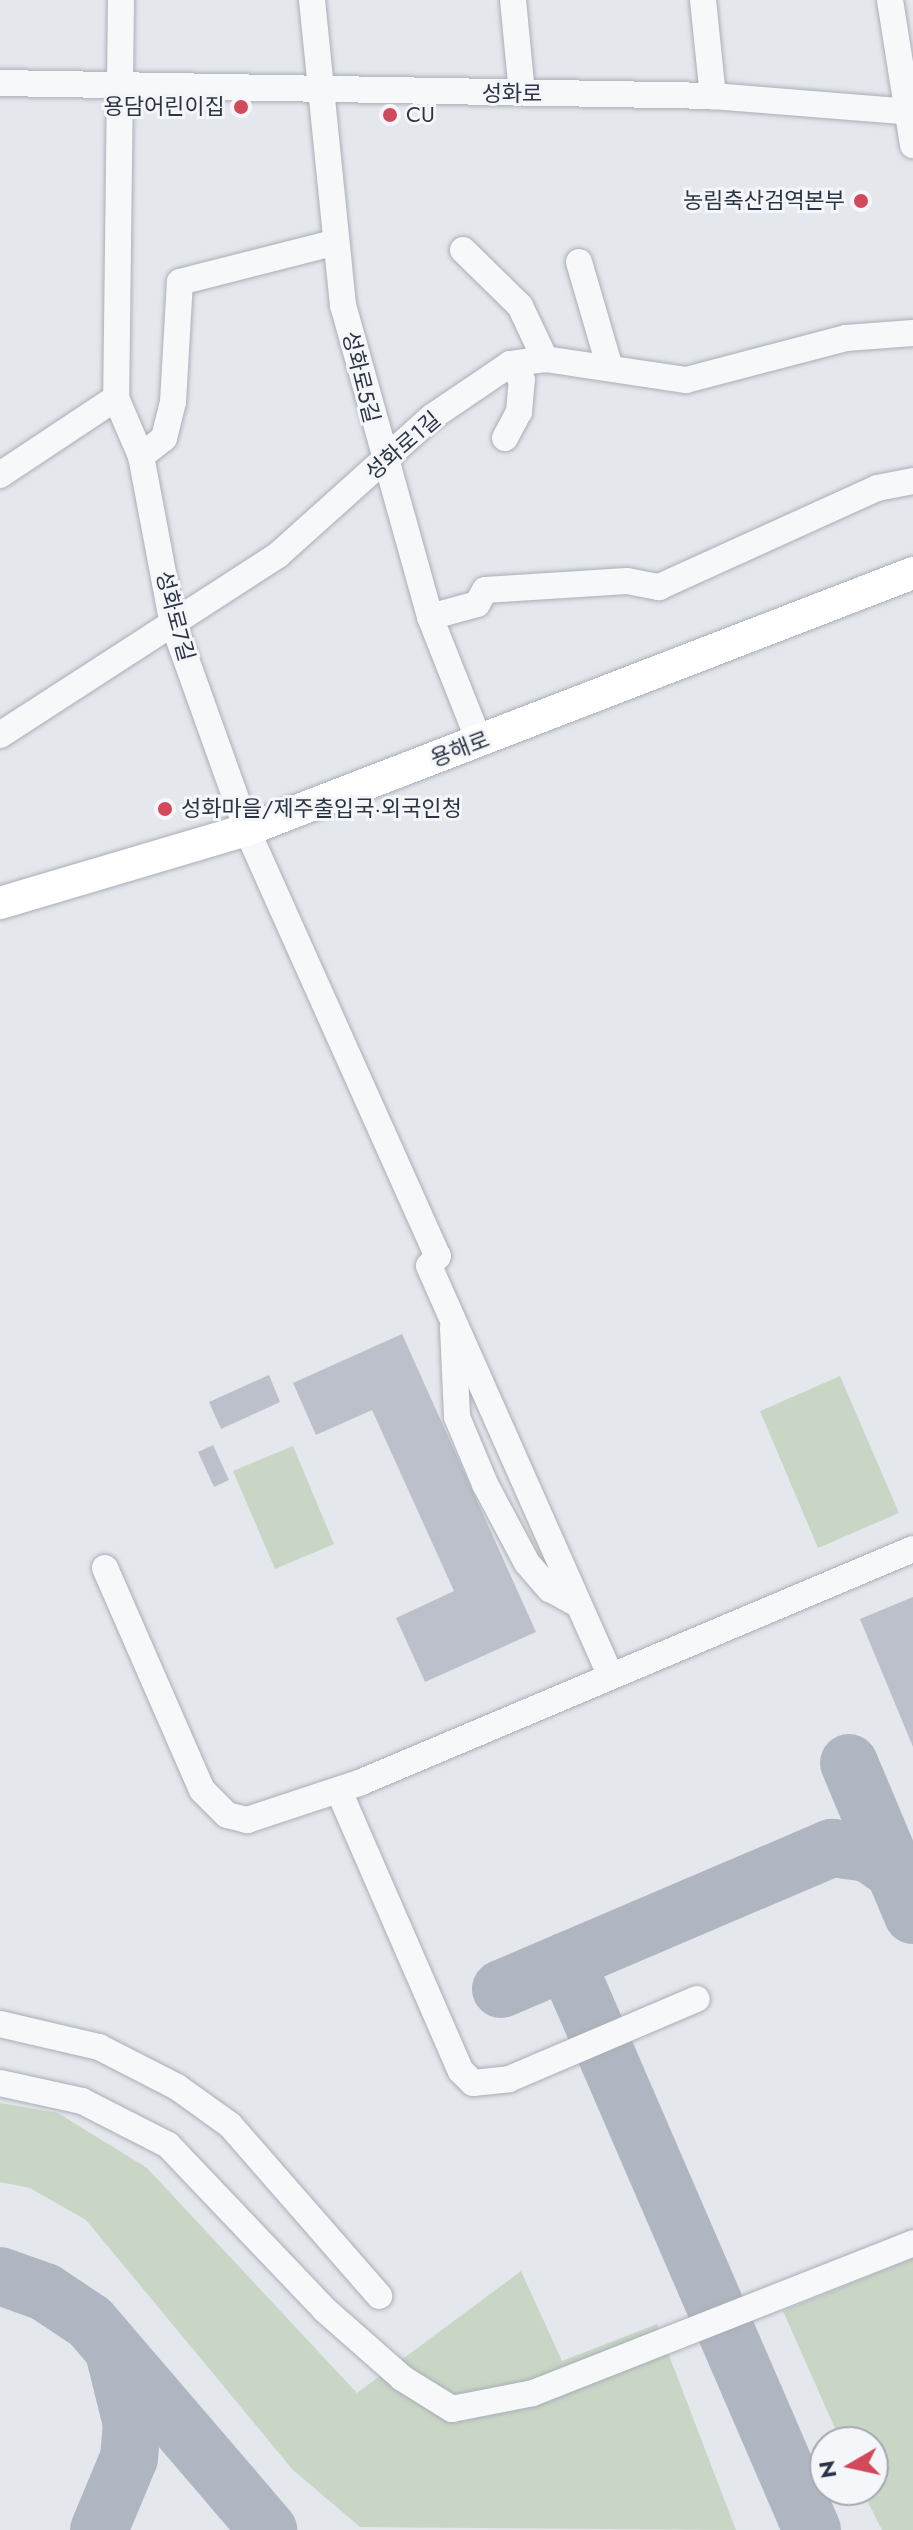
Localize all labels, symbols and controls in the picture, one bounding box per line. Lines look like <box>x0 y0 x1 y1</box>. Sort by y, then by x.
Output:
street label: 성화로 <box>482 81 542 107</box>
place label: 용담어린이집 <box>104 94 225 120</box>
marker: 용담어린이집 <box>232 98 250 116</box>
place label: CU <box>406 102 435 128</box>
marker: CU <box>381 106 399 124</box>
place label: 농림축산검역본부 <box>683 188 845 214</box>
marker: 농림축산검역본부 <box>852 192 870 210</box>
street label: 성화로5길 <box>337 329 385 425</box>
street label: 성화로1길 <box>360 406 446 486</box>
street label: 성화로7길 <box>150 568 200 664</box>
street label: 용해로 <box>427 726 493 772</box>
place label: 성화마을/제주출입국·외국인청 <box>181 796 462 822</box>
marker: 성화마을/제주출입국·외국인청 <box>156 800 174 818</box>
north arrow <box>809 2426 889 2506</box>
text: N <box>810 2458 844 2481</box>

